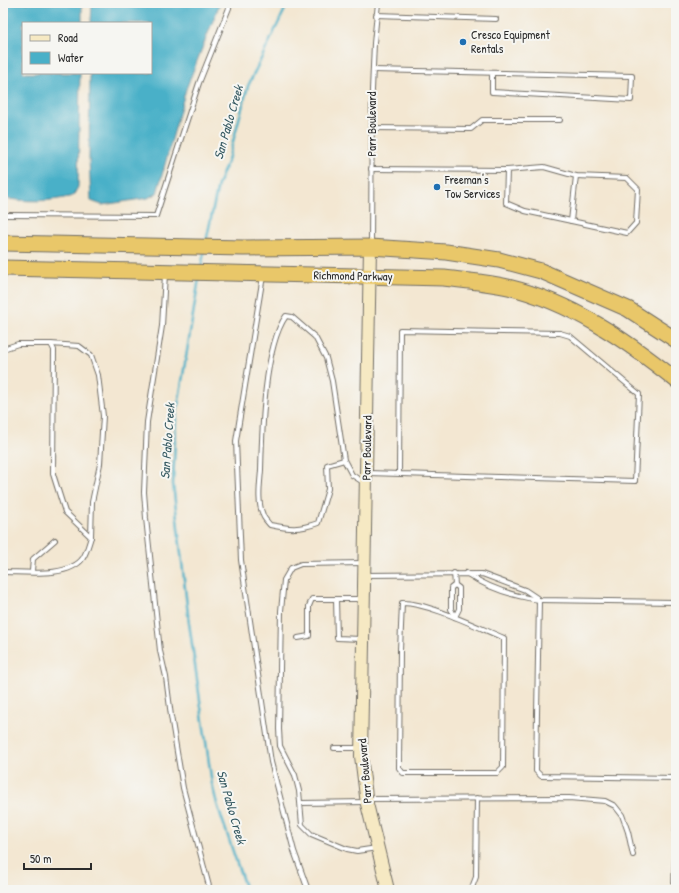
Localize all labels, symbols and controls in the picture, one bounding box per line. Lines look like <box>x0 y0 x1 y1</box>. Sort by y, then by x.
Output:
legend <box>22 22 152 74</box>
place label: Cresco Equipment Rentals <box>471 26 551 57</box>
text: Road <box>58 29 78 46</box>
marker: Cresco Equipment Rentals <box>458 37 468 47</box>
text: Water <box>58 49 84 66</box>
water label: San Pablo Creek <box>209 81 248 161</box>
street label: Parr Boulevard <box>363 91 380 156</box>
place label: Freeman's Tow Services <box>444 171 501 202</box>
marker: Freeman's Tow Services <box>432 182 442 192</box>
street label: Richmond Parkway <box>313 266 393 285</box>
water label: San Pablo Creek <box>155 401 179 480</box>
street label: Parr Boulevard <box>357 415 376 481</box>
street label: Parr Boulevard <box>353 738 376 804</box>
water label: San Pablo Creek <box>213 768 252 848</box>
scale bar <box>24 845 91 871</box>
text: 50 m <box>30 850 51 867</box>

